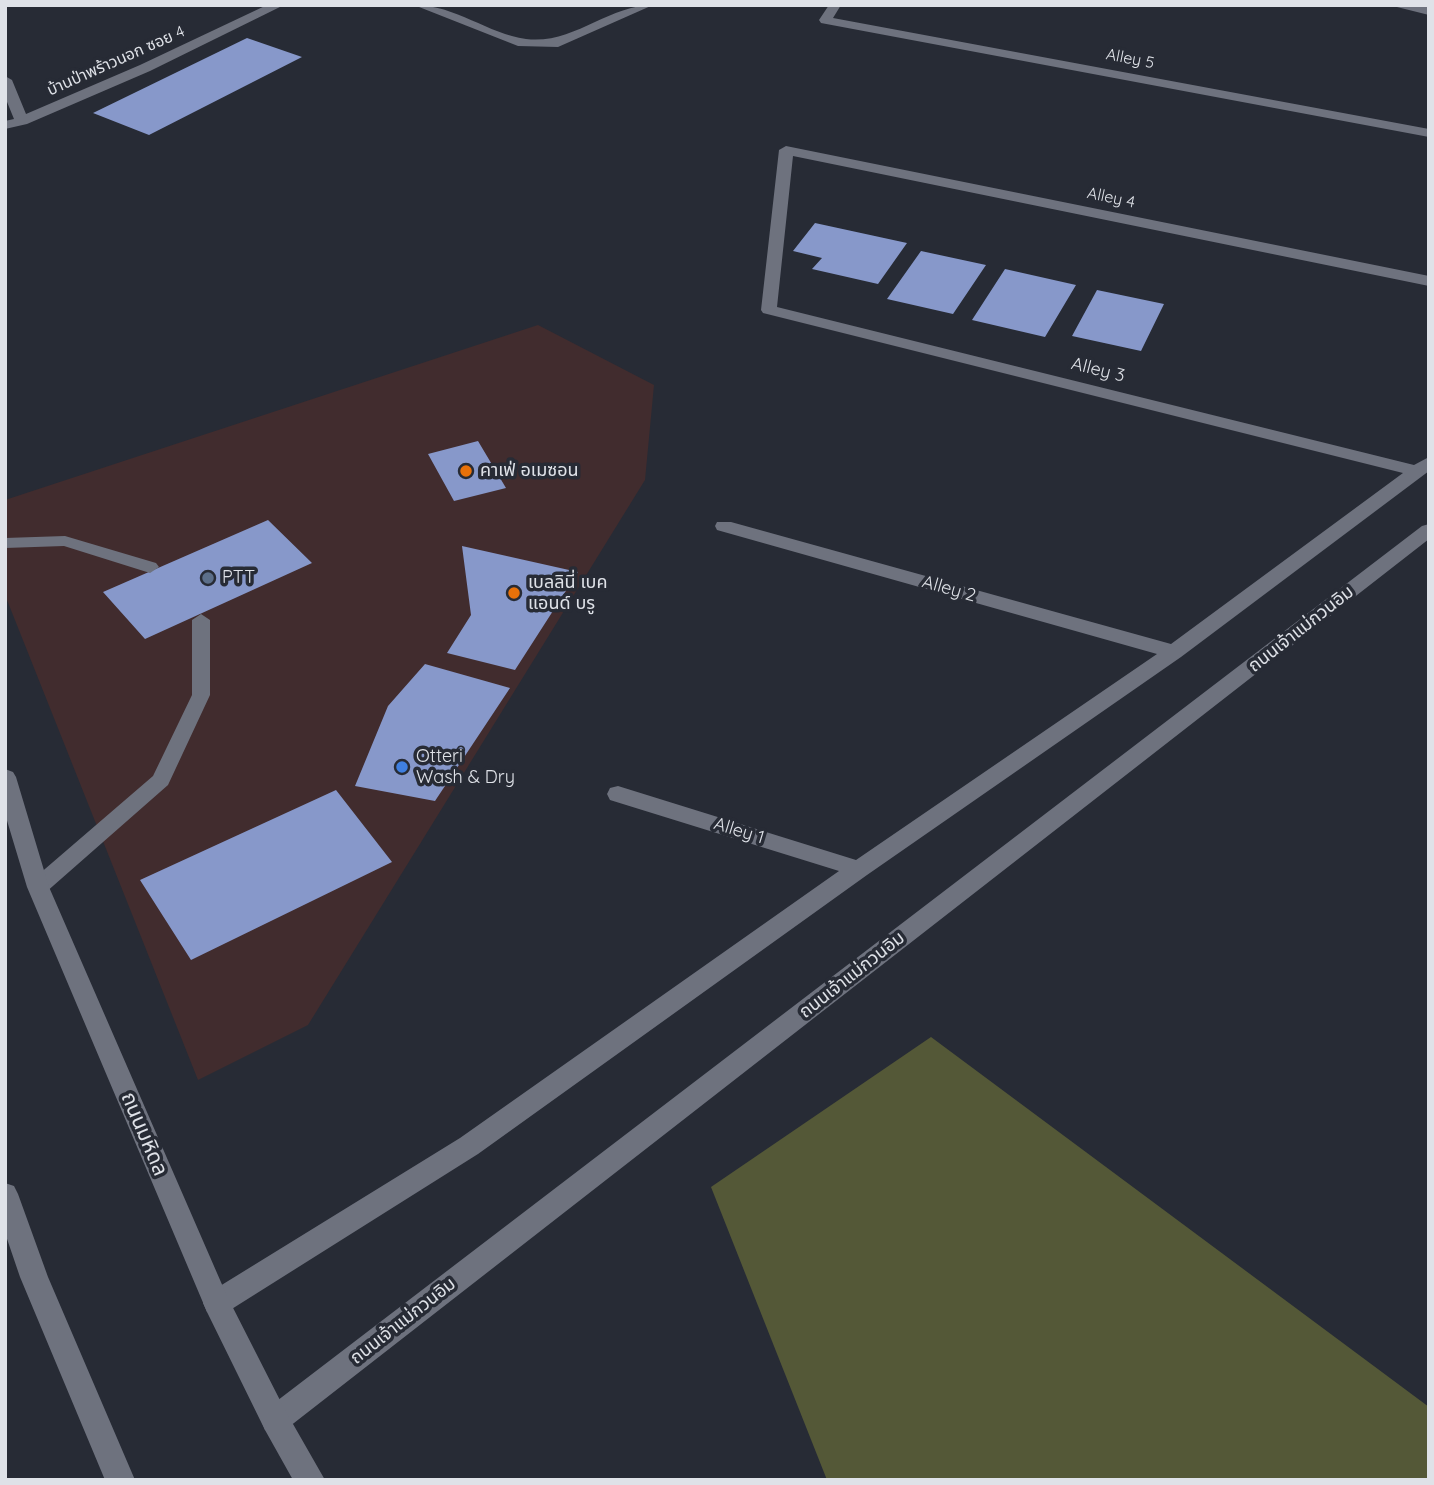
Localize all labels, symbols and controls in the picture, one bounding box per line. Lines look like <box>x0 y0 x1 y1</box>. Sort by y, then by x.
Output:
street label: บ้านป่าพร้าวนอก ซอย 4 <box>44 22 188 100</box>
street label: Alley 5 <box>1104 45 1156 73</box>
street label: Alley 4 <box>1085 184 1137 212</box>
street label: Alley 3 <box>1069 353 1127 387</box>
place label: คาเฟ่ อเมซอน <box>480 460 579 482</box>
marker: คาเฟ่ อเมซอน <box>458 463 474 479</box>
place label: PTT <box>222 567 255 589</box>
marker: PTT <box>200 570 216 586</box>
street label: Alley 2 <box>920 571 978 607</box>
place label: เบลลินี่ เบค แอนด์ บรู <box>528 572 608 614</box>
street label: ถนนเจ้าแม่กวนอิม <box>1244 581 1358 677</box>
marker: เบลลินี่ เบค แอนด์ บรู <box>506 585 522 601</box>
place label: Otteri Wash & Dry <box>416 746 515 788</box>
marker: Otteri Wash & Dry <box>394 759 410 775</box>
street label: Alley 1 <box>711 813 767 849</box>
street label: ถนนเจ้าแม่กวนอิม <box>795 927 909 1023</box>
street label: ถนนมหิดล <box>115 1088 173 1180</box>
street label: ถนนเจ้าแม่กวนอิม <box>346 1273 460 1369</box>

